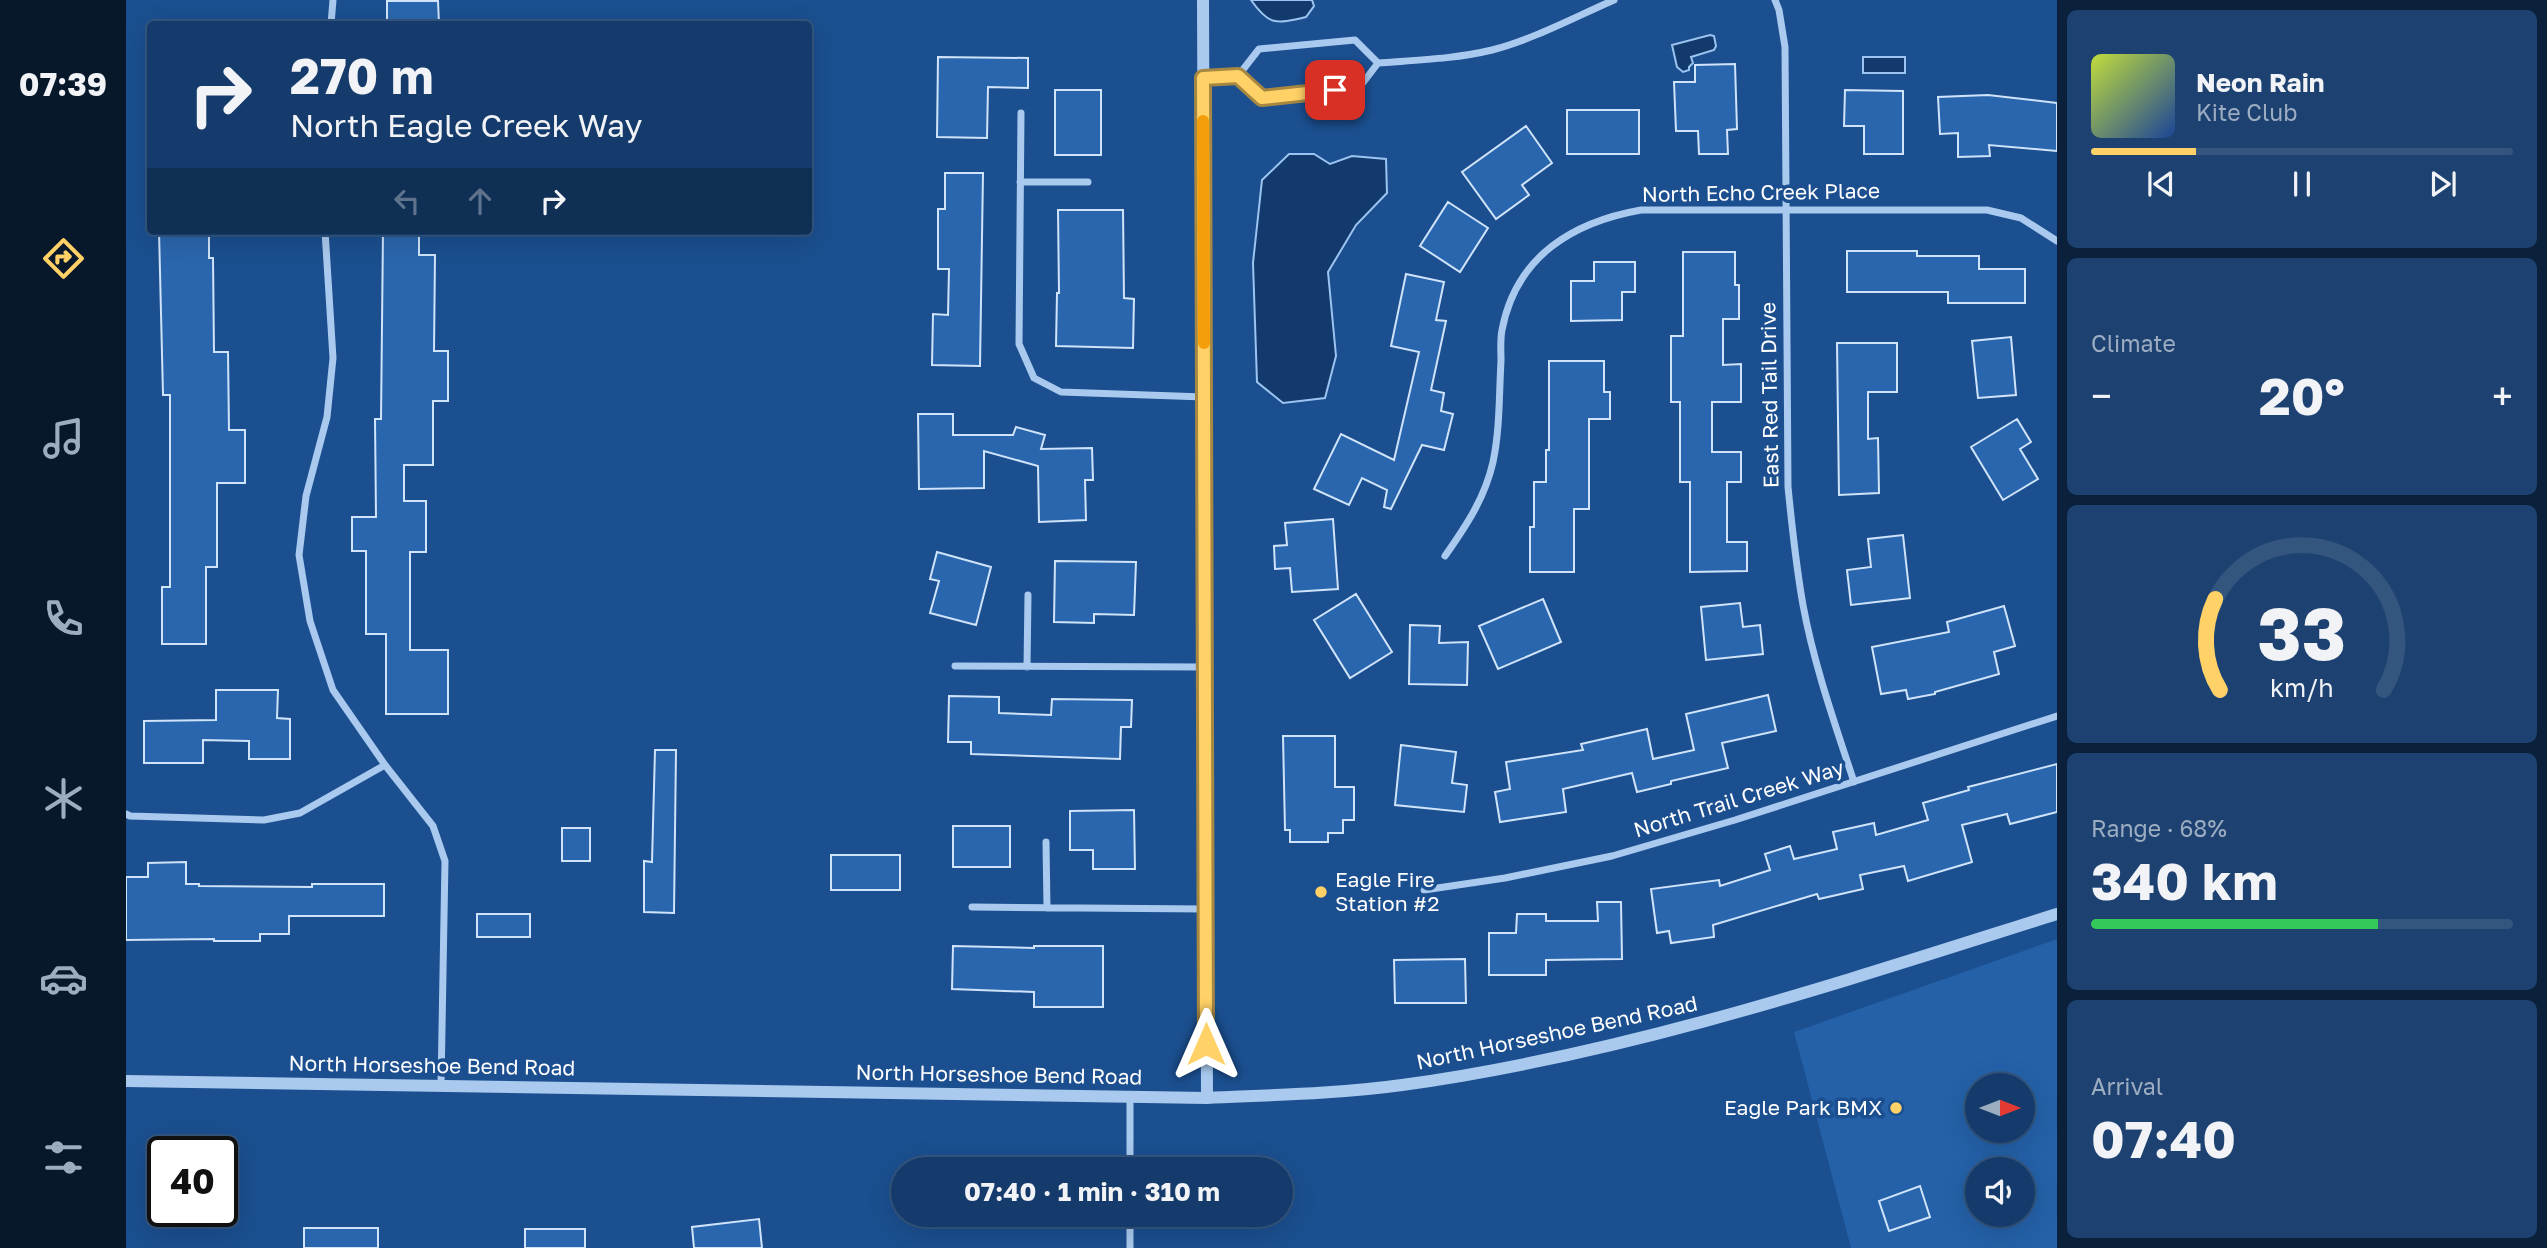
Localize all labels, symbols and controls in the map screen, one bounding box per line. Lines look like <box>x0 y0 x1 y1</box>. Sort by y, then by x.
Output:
text: 270 m <box>290 46 434 105</box>
icon: right <box>175 49 266 140</box>
pin <box>1305 60 1365 120</box>
text: 07:39 <box>19 65 107 103</box>
text: Neon Rain <box>2196 67 2325 98</box>
icon: arrive <box>1316 71 1354 109</box>
text: Kite Club <box>2196 98 2297 126</box>
text: North Eagle Creek Way <box>290 106 642 144</box>
icon: previous <box>2142 165 2180 203</box>
icon: pause <box>2283 165 2321 203</box>
icon: next <box>2424 165 2462 203</box>
street label: North Echo Creek Place <box>1642 177 1880 207</box>
icon: left <box>388 182 426 220</box>
icon: ahead <box>461 182 499 220</box>
icon: right <box>534 182 572 220</box>
icon: directions <box>39 234 88 283</box>
street label: East Red Tail Drive <box>1754 302 1784 488</box>
text: Climate <box>2091 329 2176 357</box>
text: 20° <box>2259 364 2345 426</box>
text: − <box>2091 373 2112 418</box>
text: + <box>2492 373 2513 418</box>
icon: music <box>39 414 88 463</box>
text: 33 <box>2258 589 2346 676</box>
icon: phone <box>39 594 88 643</box>
text: km/h <box>2270 672 2334 703</box>
street label: North Trail Creek Way <box>1630 754 1847 842</box>
icon: climate <box>39 774 88 823</box>
text: Range · 68% <box>2091 814 2227 842</box>
text: 340 km <box>2091 849 2278 911</box>
place label: Eagle Fire Station #2 <box>1335 866 1439 916</box>
marker: Eagle Fire Station #2 <box>1313 884 1329 900</box>
icon: car <box>39 954 88 1003</box>
street label: North Horseshoe Bend Road <box>1414 990 1700 1075</box>
position arrow <box>1169 1007 1243 1081</box>
street label: North Horseshoe Bend Road <box>288 1050 576 1080</box>
street label: North Horseshoe Bend Road <box>855 1059 1143 1089</box>
text: Arrival <box>2091 1072 2163 1100</box>
north arrow <box>1965 1073 2035 1143</box>
map controls <box>1965 1073 2035 1227</box>
place label: Eagle Park BMX <box>1724 1094 1882 1120</box>
marker: Eagle Park BMX <box>1888 1100 1904 1116</box>
text: 07:40 <box>2091 1107 2236 1169</box>
icon: filters <box>39 1133 88 1182</box>
speed limit sign: 40 <box>147 1136 238 1227</box>
button: sound <box>1965 1157 2035 1227</box>
text: 07:40 · 1 min · 310 m <box>964 1176 1220 1207</box>

